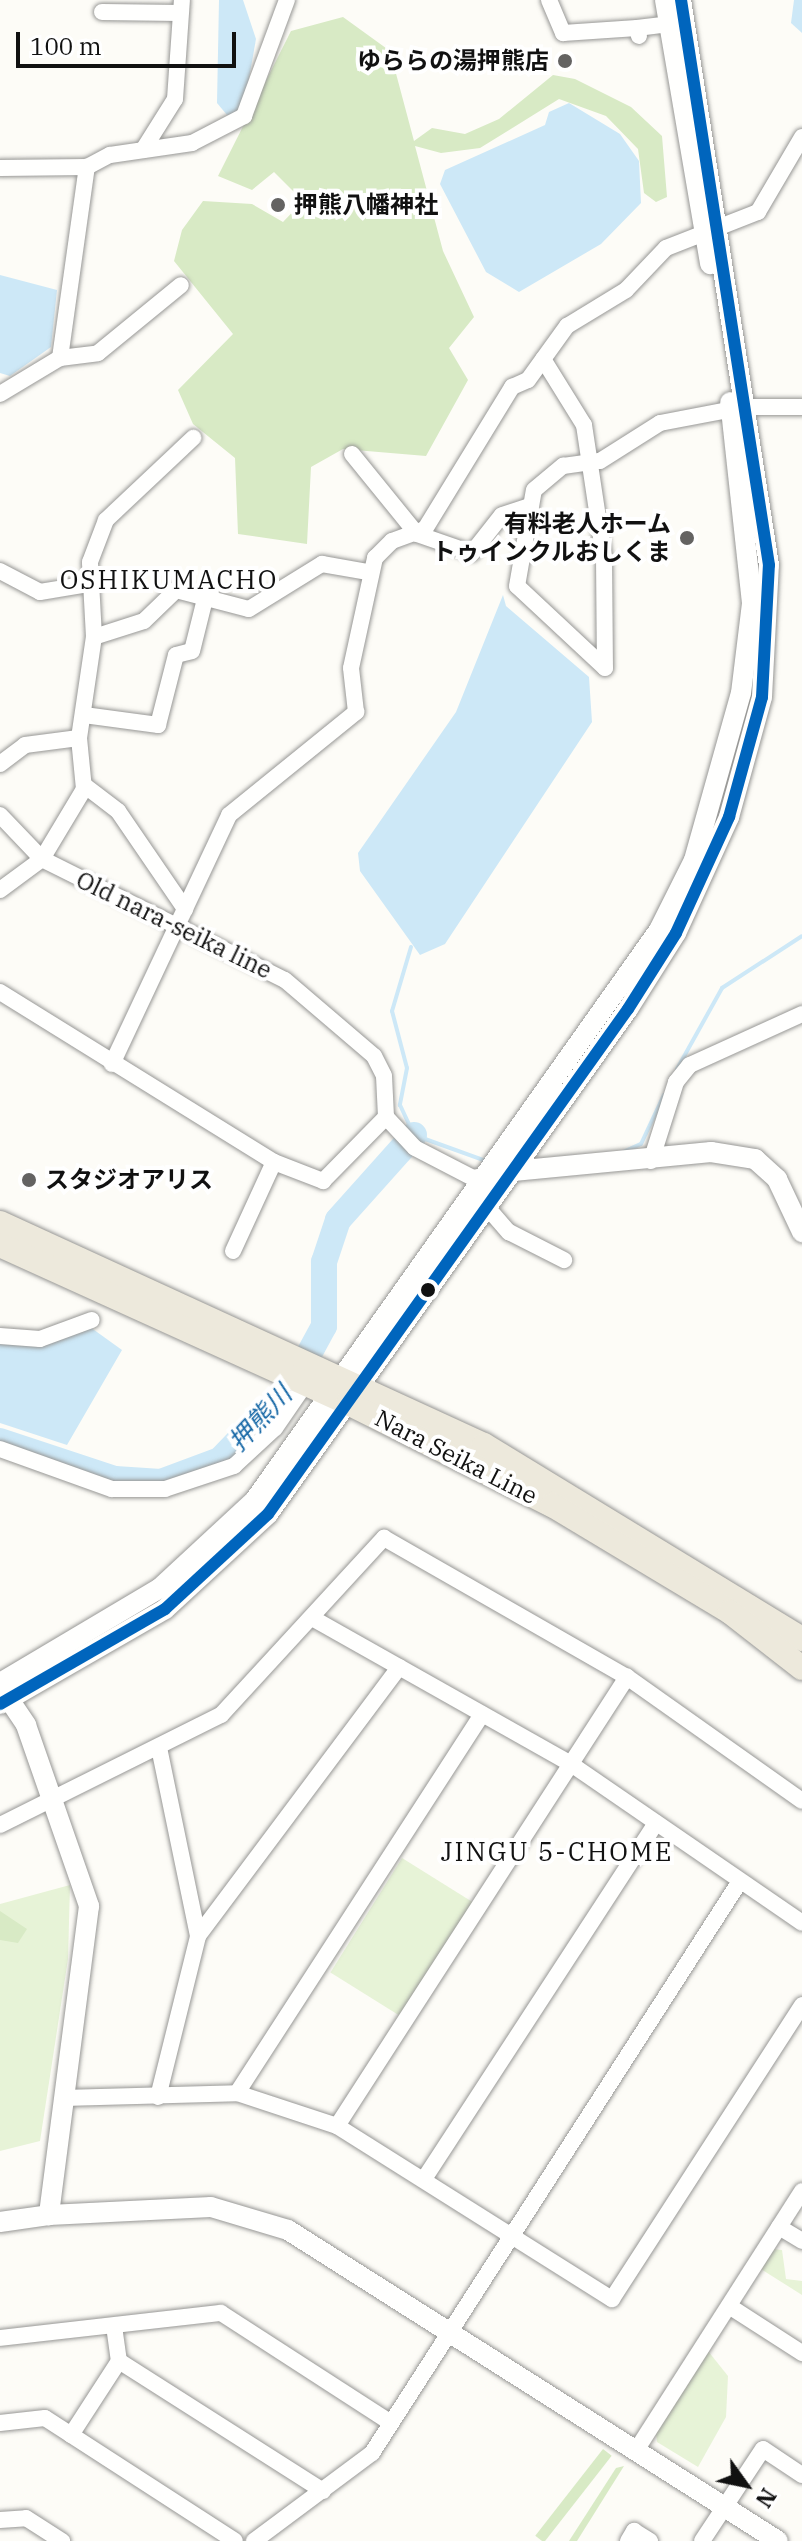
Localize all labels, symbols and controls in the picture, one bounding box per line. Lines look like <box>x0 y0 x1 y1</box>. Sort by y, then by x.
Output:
scale bar <box>20 16 240 66</box>
text: 100 m <box>30 30 102 62</box>
place label: ゆららの湯押熊店 <box>357 47 549 75</box>
marker: ゆららの湯押熊店 <box>556 52 574 70</box>
place label: 押熊八幡神社 <box>294 191 438 219</box>
marker: 押熊八幡神社 <box>269 196 287 214</box>
place label: 有料老人ホーム トゥインクルおしくま <box>431 510 671 566</box>
marker: 有料老人ホーム トゥインクルおしくま <box>678 529 696 547</box>
district label: OSHIKUMACHO <box>60 564 278 596</box>
street label: Old nara-seika line <box>72 865 276 985</box>
place label: スタジオアリス <box>45 1166 213 1194</box>
marker: スタジオアリス <box>20 1171 38 1189</box>
unlabelled marker <box>420 1282 436 1298</box>
water label: 押熊川 <box>222 1379 298 1457</box>
street label: Nara Seika Line <box>370 1404 542 1510</box>
district label: JINGU 5-CHOME <box>441 1836 673 1868</box>
north arrow <box>706 2445 786 2525</box>
text: N <box>750 2483 783 2514</box>

